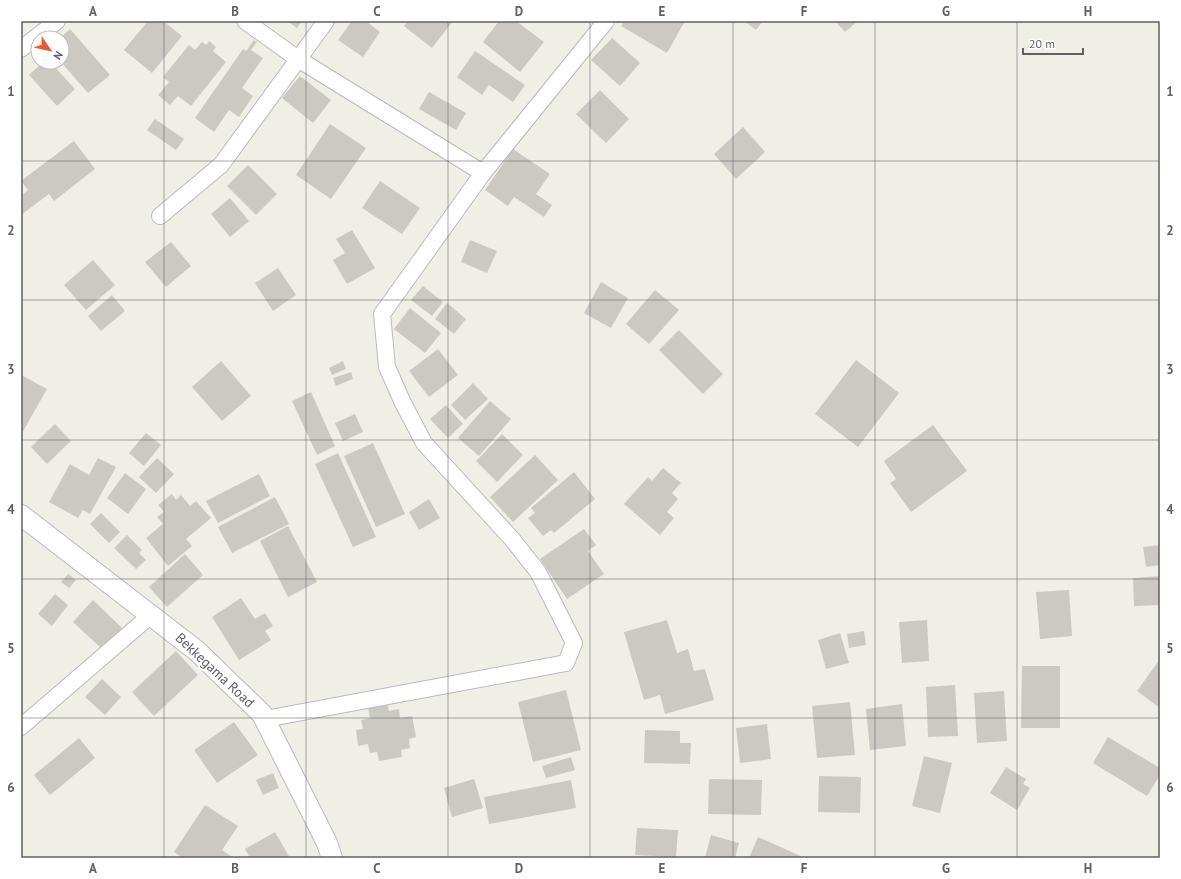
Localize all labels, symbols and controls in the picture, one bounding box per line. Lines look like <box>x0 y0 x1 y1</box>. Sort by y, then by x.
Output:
text: A <box>89 3 97 20</box>
text: B <box>231 3 239 20</box>
text: C <box>373 3 381 20</box>
text: D <box>515 3 523 20</box>
text: E <box>659 3 666 20</box>
text: F <box>801 3 808 20</box>
text: G <box>942 3 950 20</box>
text: H <box>1084 3 1092 20</box>
north arrow <box>30 30 70 70</box>
scale bar <box>1023 30 1083 56</box>
text: 20 m <box>1029 36 1055 51</box>
text: N <box>50 49 66 63</box>
text: 1 <box>7 83 15 100</box>
text: 1 <box>1166 83 1174 100</box>
text: 2 <box>7 222 15 239</box>
text: 2 <box>1166 222 1174 239</box>
text: 3 <box>7 361 15 378</box>
text: 3 <box>1166 361 1174 378</box>
text: 4 <box>7 501 15 518</box>
text: 4 <box>1166 501 1174 518</box>
street label: Bekkegama Road <box>172 629 258 711</box>
text: 5 <box>7 640 15 657</box>
text: 5 <box>1166 640 1174 657</box>
text: 6 <box>7 779 15 796</box>
text: 6 <box>1166 779 1174 796</box>
text: A <box>89 860 97 877</box>
text: B <box>231 860 239 877</box>
text: C <box>373 860 381 877</box>
text: D <box>515 860 523 877</box>
text: E <box>659 860 666 877</box>
text: F <box>801 860 808 877</box>
text: G <box>942 860 950 877</box>
text: H <box>1084 860 1092 877</box>

